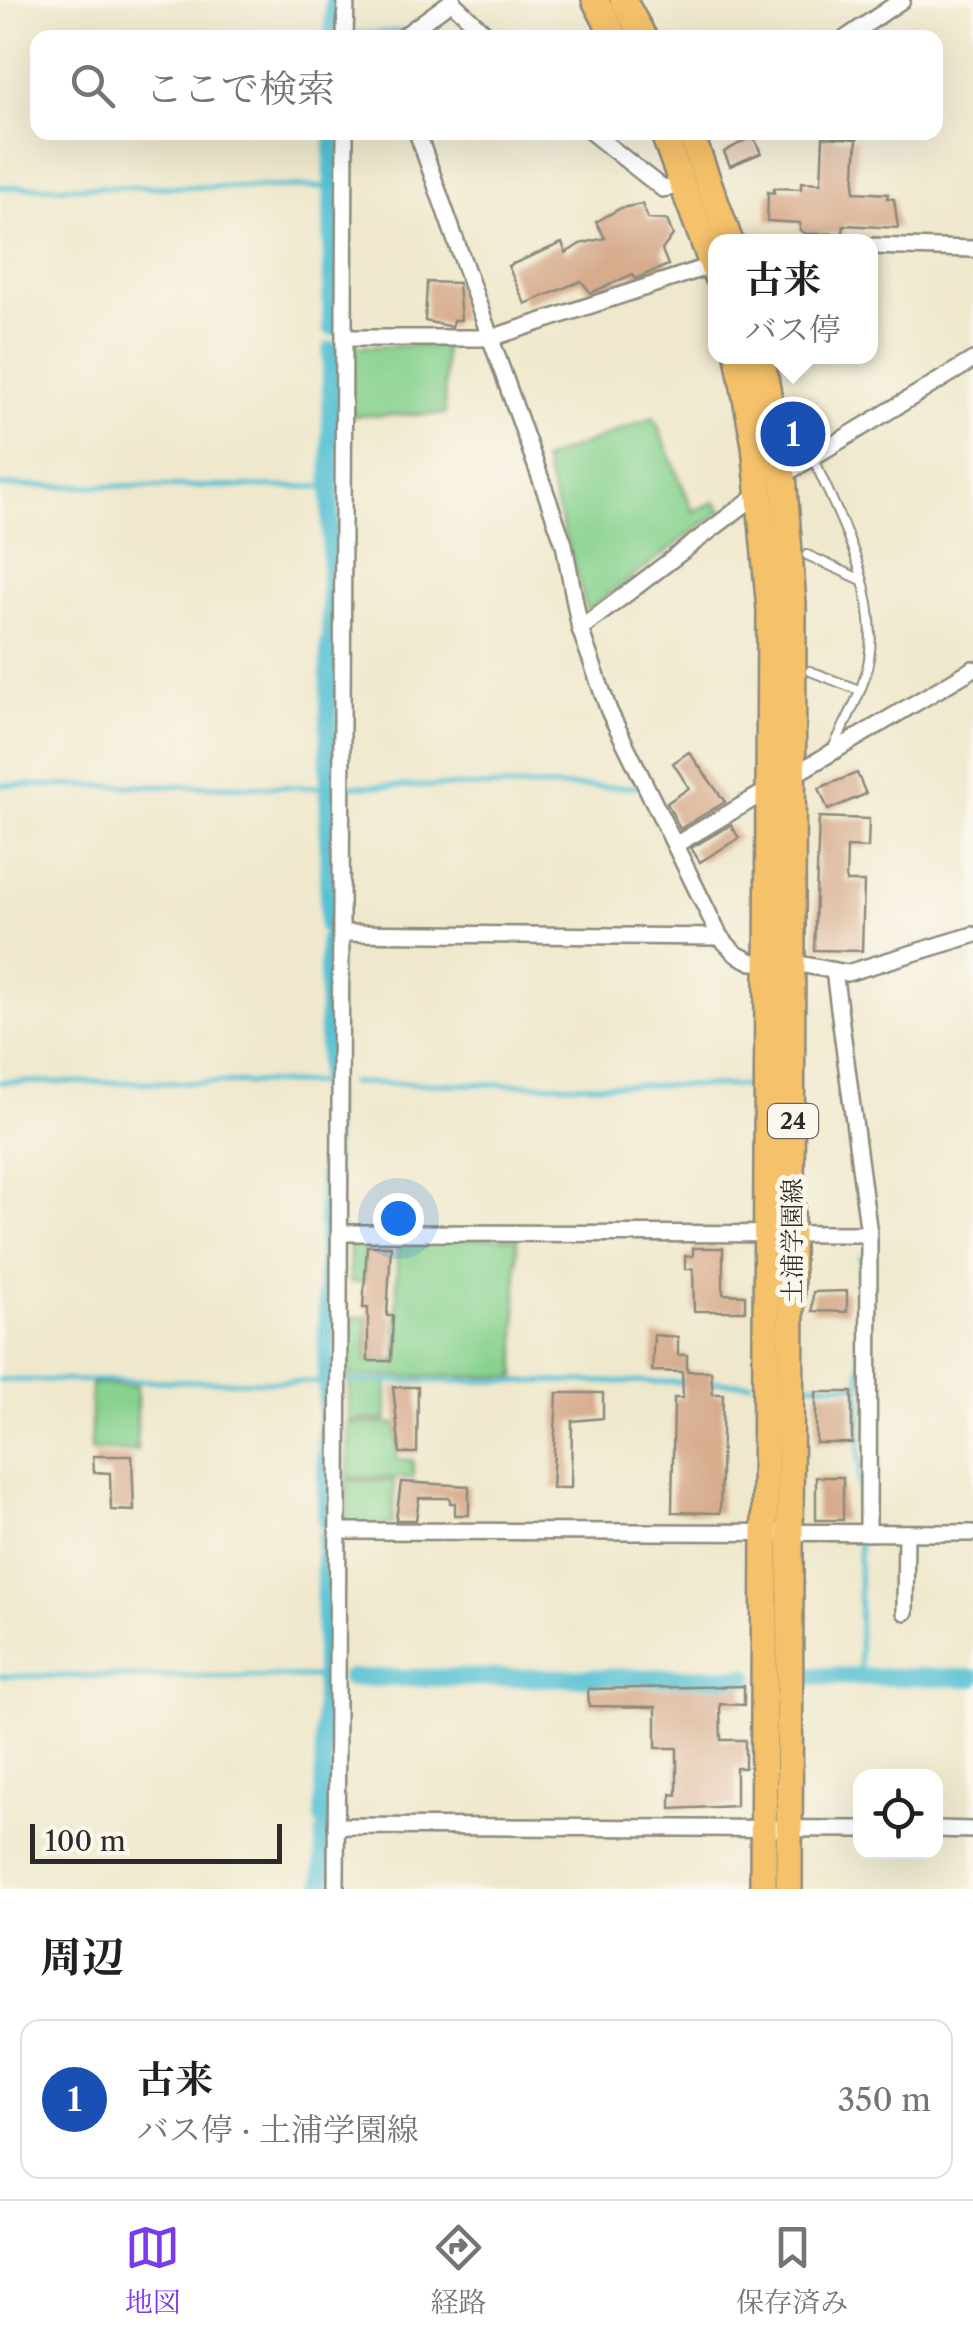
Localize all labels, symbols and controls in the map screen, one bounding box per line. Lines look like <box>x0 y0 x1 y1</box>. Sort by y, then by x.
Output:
search box <box>30 30 943 140</box>
icon: search <box>65 58 120 113</box>
text: ここで検索 <box>145 65 335 112</box>
popup <box>708 234 878 364</box>
text: 古来 <box>745 256 821 303</box>
text: バス停 <box>745 310 841 349</box>
pin: 1 <box>760 396 826 472</box>
road number: 24 <box>768 1104 818 1138</box>
street label: 土浦学園線 <box>777 1178 808 1304</box>
your location <box>373 1193 424 1244</box>
map controls <box>853 1769 943 1859</box>
button: locate <box>853 1769 943 1859</box>
scale bar <box>30 1819 282 1864</box>
text: 100 m <box>45 1824 126 1858</box>
text: 周辺 <box>40 1931 124 1983</box>
text: 古来 <box>137 2056 213 2103</box>
text: 1 <box>67 2080 82 2119</box>
text: 350 m <box>837 2080 931 2119</box>
text: バス停 · 土浦学園線 <box>137 2110 419 2149</box>
tab: 地図 <box>125 2220 181 2320</box>
tab: 経路 <box>430 2220 486 2320</box>
tab: 保存済み <box>736 2220 848 2320</box>

